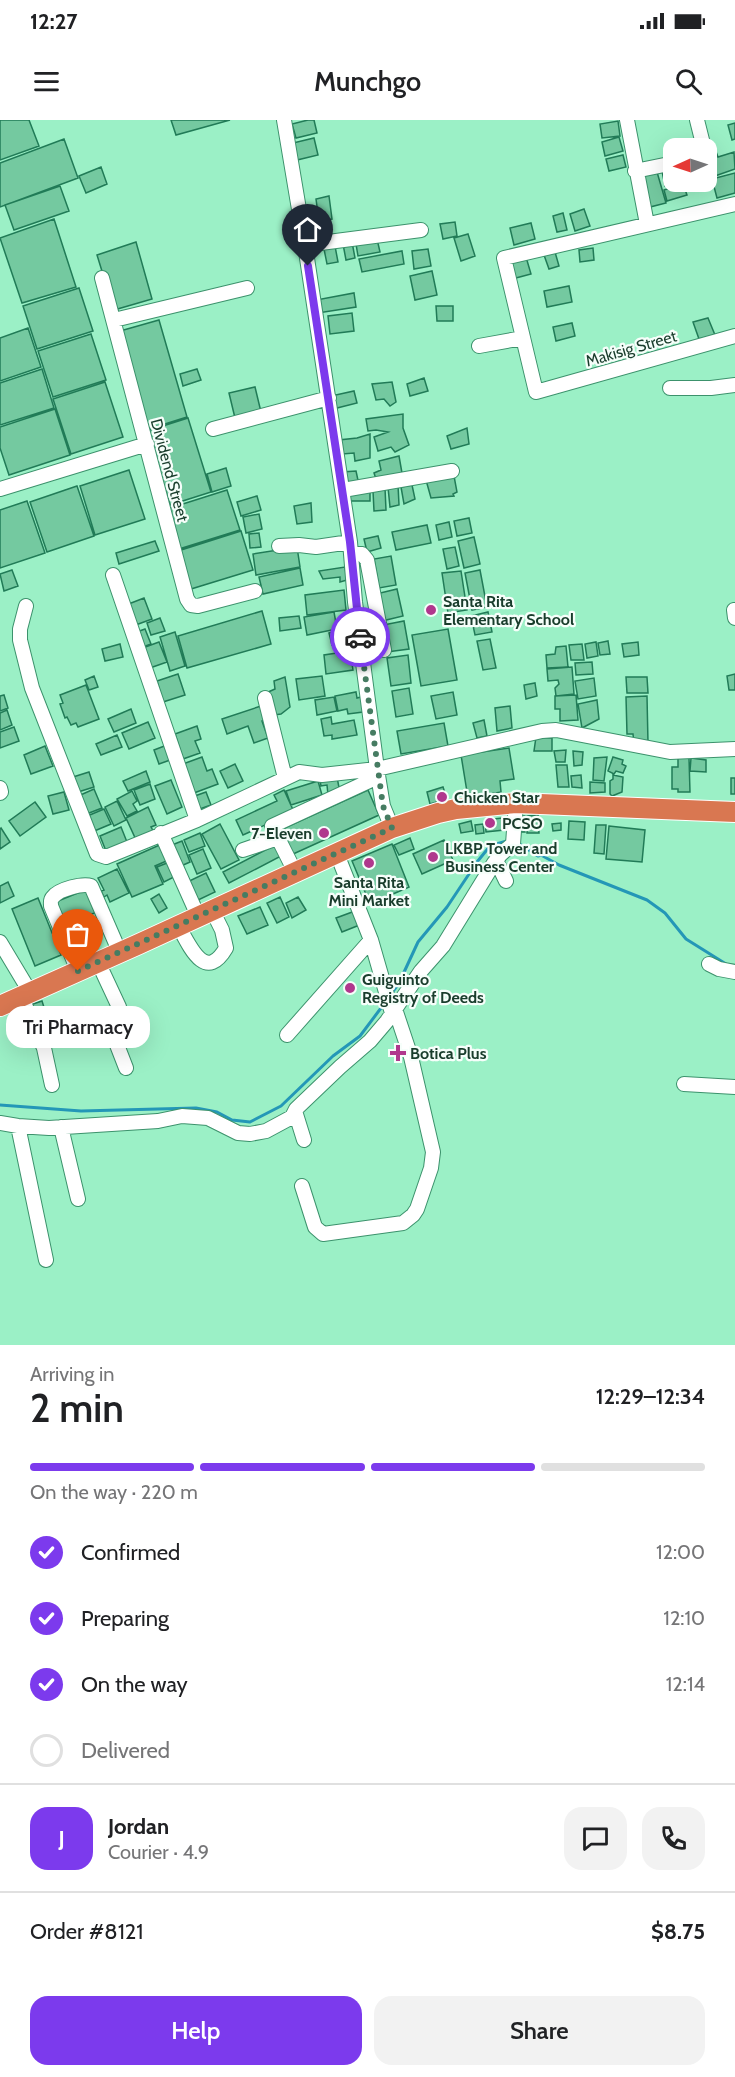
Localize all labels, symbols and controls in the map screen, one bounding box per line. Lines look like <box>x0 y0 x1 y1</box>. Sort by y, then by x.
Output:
text: 12:27 <box>30 8 78 35</box>
icon: menu <box>30 65 63 98</box>
text: Munchgo <box>314 65 421 98</box>
icon: search <box>672 65 705 98</box>
north arrow <box>663 138 717 192</box>
map controls <box>663 138 717 192</box>
pin <box>282 204 333 266</box>
icon: home <box>291 213 324 246</box>
street label: Makisig Street <box>583 326 679 371</box>
street label: Dividend Street <box>147 417 193 524</box>
place label: Santa Rita Elementary School <box>443 592 574 629</box>
marker: Santa Rita Elementary School <box>424 603 438 617</box>
courier <box>330 607 390 667</box>
icon: car <box>344 621 377 654</box>
place label: Chicken Star <box>454 788 540 807</box>
marker: Chicken Star <box>435 790 449 804</box>
place label: PCSO <box>502 814 543 833</box>
marker: PCSO <box>483 816 497 830</box>
place label: 7-Eleven <box>251 824 312 843</box>
marker: 7-Eleven <box>317 826 331 840</box>
place label: LKBP Tower and Business Center <box>445 839 557 876</box>
marker: LKBP Tower and Business Center <box>426 850 440 864</box>
marker: Santa Rita Mini Market <box>362 856 376 870</box>
place label: Santa Rita Mini Market <box>329 873 410 910</box>
pin <box>52 909 103 971</box>
icon: bag <box>61 918 94 951</box>
place label: Guiguinto Registry of Deeds <box>362 970 484 1007</box>
marker: Guiguinto Registry of Deeds <box>343 981 357 995</box>
callout: Tri Pharmacy <box>6 1007 150 1049</box>
text: Tri Pharmacy <box>23 1015 133 1039</box>
place label: Botica Plus <box>410 1044 487 1063</box>
marker: Botica Plus <box>391 1046 405 1060</box>
text: Arriving in <box>30 1362 114 1386</box>
text: 12:29–12:34 <box>596 1383 705 1410</box>
text: 2 min <box>30 1384 124 1432</box>
text: On the way · 220 m <box>30 1480 198 1504</box>
icon: check <box>30 1536 63 1569</box>
text: Confirmed <box>81 1539 180 1566</box>
text: 12:00 <box>656 1540 705 1564</box>
icon: check <box>30 1602 63 1635</box>
text: Preparing <box>81 1605 169 1632</box>
text: 12:10 <box>663 1606 705 1630</box>
icon: check <box>30 1668 63 1701</box>
text: On the way <box>81 1671 188 1698</box>
text: 12:14 <box>666 1672 705 1696</box>
text: Delivered <box>81 1737 170 1764</box>
button: chat <box>564 1807 627 1870</box>
button: phone <box>642 1807 705 1870</box>
text: Jordan <box>108 1813 169 1840</box>
text: J <box>58 1825 65 1852</box>
text: Courier · 4.9 <box>108 1840 209 1864</box>
text: Order #8121 <box>30 1918 144 1945</box>
text: $8.75 <box>651 1918 705 1945</box>
button: Help <box>30 1996 362 2065</box>
button: Share <box>374 1996 705 2065</box>

